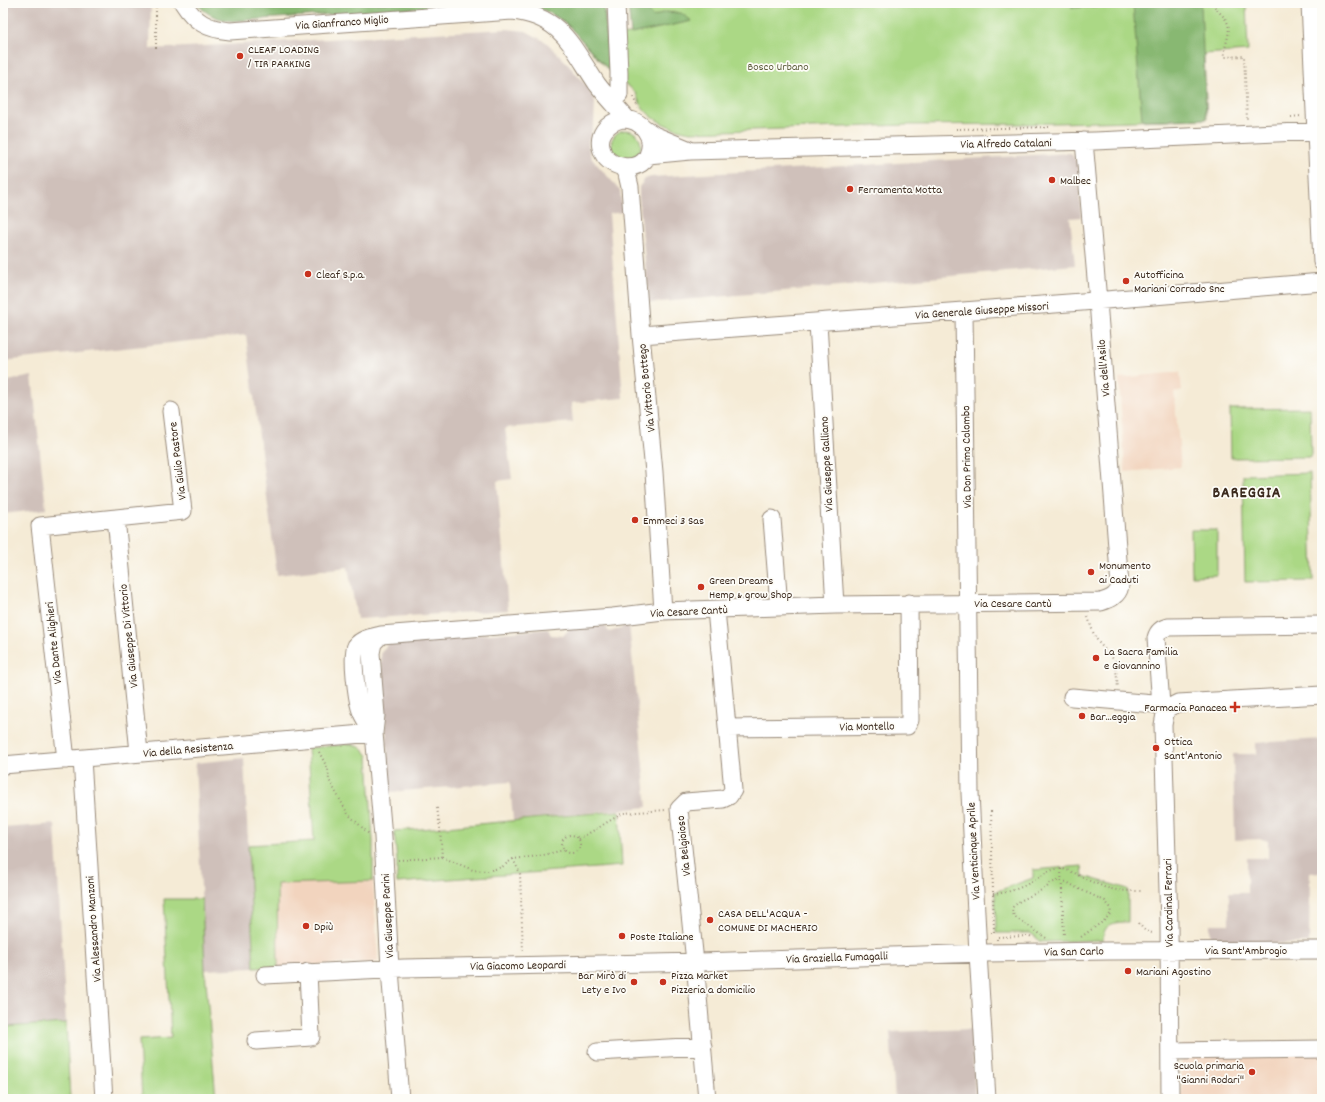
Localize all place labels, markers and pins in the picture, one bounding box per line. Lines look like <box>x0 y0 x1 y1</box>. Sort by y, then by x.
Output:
place label: CLEAF LOADING / TIR PARKING <box>248 42 319 73</box>
marker: CLEAF LOADING / TIR PARKING <box>235 51 245 61</box>
place label: Malbec <box>1060 173 1091 190</box>
marker: Malbec <box>1047 175 1057 185</box>
place label: Ferramenta Motta <box>858 182 942 199</box>
marker: Ferramenta Motta <box>845 184 855 194</box>
place label: Cleaf S.p.a. <box>316 267 365 284</box>
place label: Autofficina Mariani Corrado Snc <box>1134 267 1225 298</box>
marker: Cleaf S.p.a. <box>303 269 313 279</box>
marker: Autofficina Mariani Corrado Snc <box>1121 276 1131 286</box>
place label: Emmeci 3 Sas <box>643 513 704 530</box>
marker: Emmeci 3 Sas <box>630 515 640 525</box>
place label: Monumento ai Caduti <box>1099 558 1151 589</box>
marker: Monumento ai Caduti <box>1086 567 1096 577</box>
place label: Green Dreams Hemp & grow Shop <box>709 573 792 604</box>
marker: Green Dreams Hemp & grow Shop <box>696 582 706 592</box>
place label: La Sacra Familia e Giovannino <box>1104 644 1178 675</box>
marker: La Sacra Familia e Giovannino <box>1091 653 1101 663</box>
place label: Farmacia Panacea <box>1144 700 1227 717</box>
marker: Farmacia Panacea <box>1230 702 1240 712</box>
place label: Bar...eggia <box>1090 709 1136 726</box>
marker: Bar...eggia <box>1077 711 1087 721</box>
place label: Ottica Sant'Antonio <box>1164 734 1222 765</box>
marker: Ottica Sant'Antonio <box>1151 743 1161 753</box>
place label: CASA DELL'ACQUA - COMUNE DI MACHERIO <box>718 906 818 937</box>
marker: CASA DELL'ACQUA - COMUNE DI MACHERIO <box>705 915 715 925</box>
place label: Dpiù <box>314 919 333 936</box>
marker: Dpiù <box>301 921 311 931</box>
place label: Poste Italiane <box>630 929 694 946</box>
marker: Poste Italiane <box>617 931 627 941</box>
place label: Mariani Agostino <box>1136 964 1211 981</box>
marker: Mariani Agostino <box>1123 966 1133 976</box>
place label: Bar Mirò di Lety e Ivo <box>578 968 626 999</box>
place label: Pizza Market Pizzeria a domicilio <box>671 968 755 999</box>
marker: Bar Mirò di Lety e Ivo <box>629 977 639 987</box>
marker: Pizza Market Pizzeria a domicilio <box>658 977 668 987</box>
place label: Scuola primaria "Gianni Rodari" <box>1174 1058 1244 1089</box>
marker: Scuola primaria "Gianni Rodari" <box>1247 1067 1257 1077</box>

